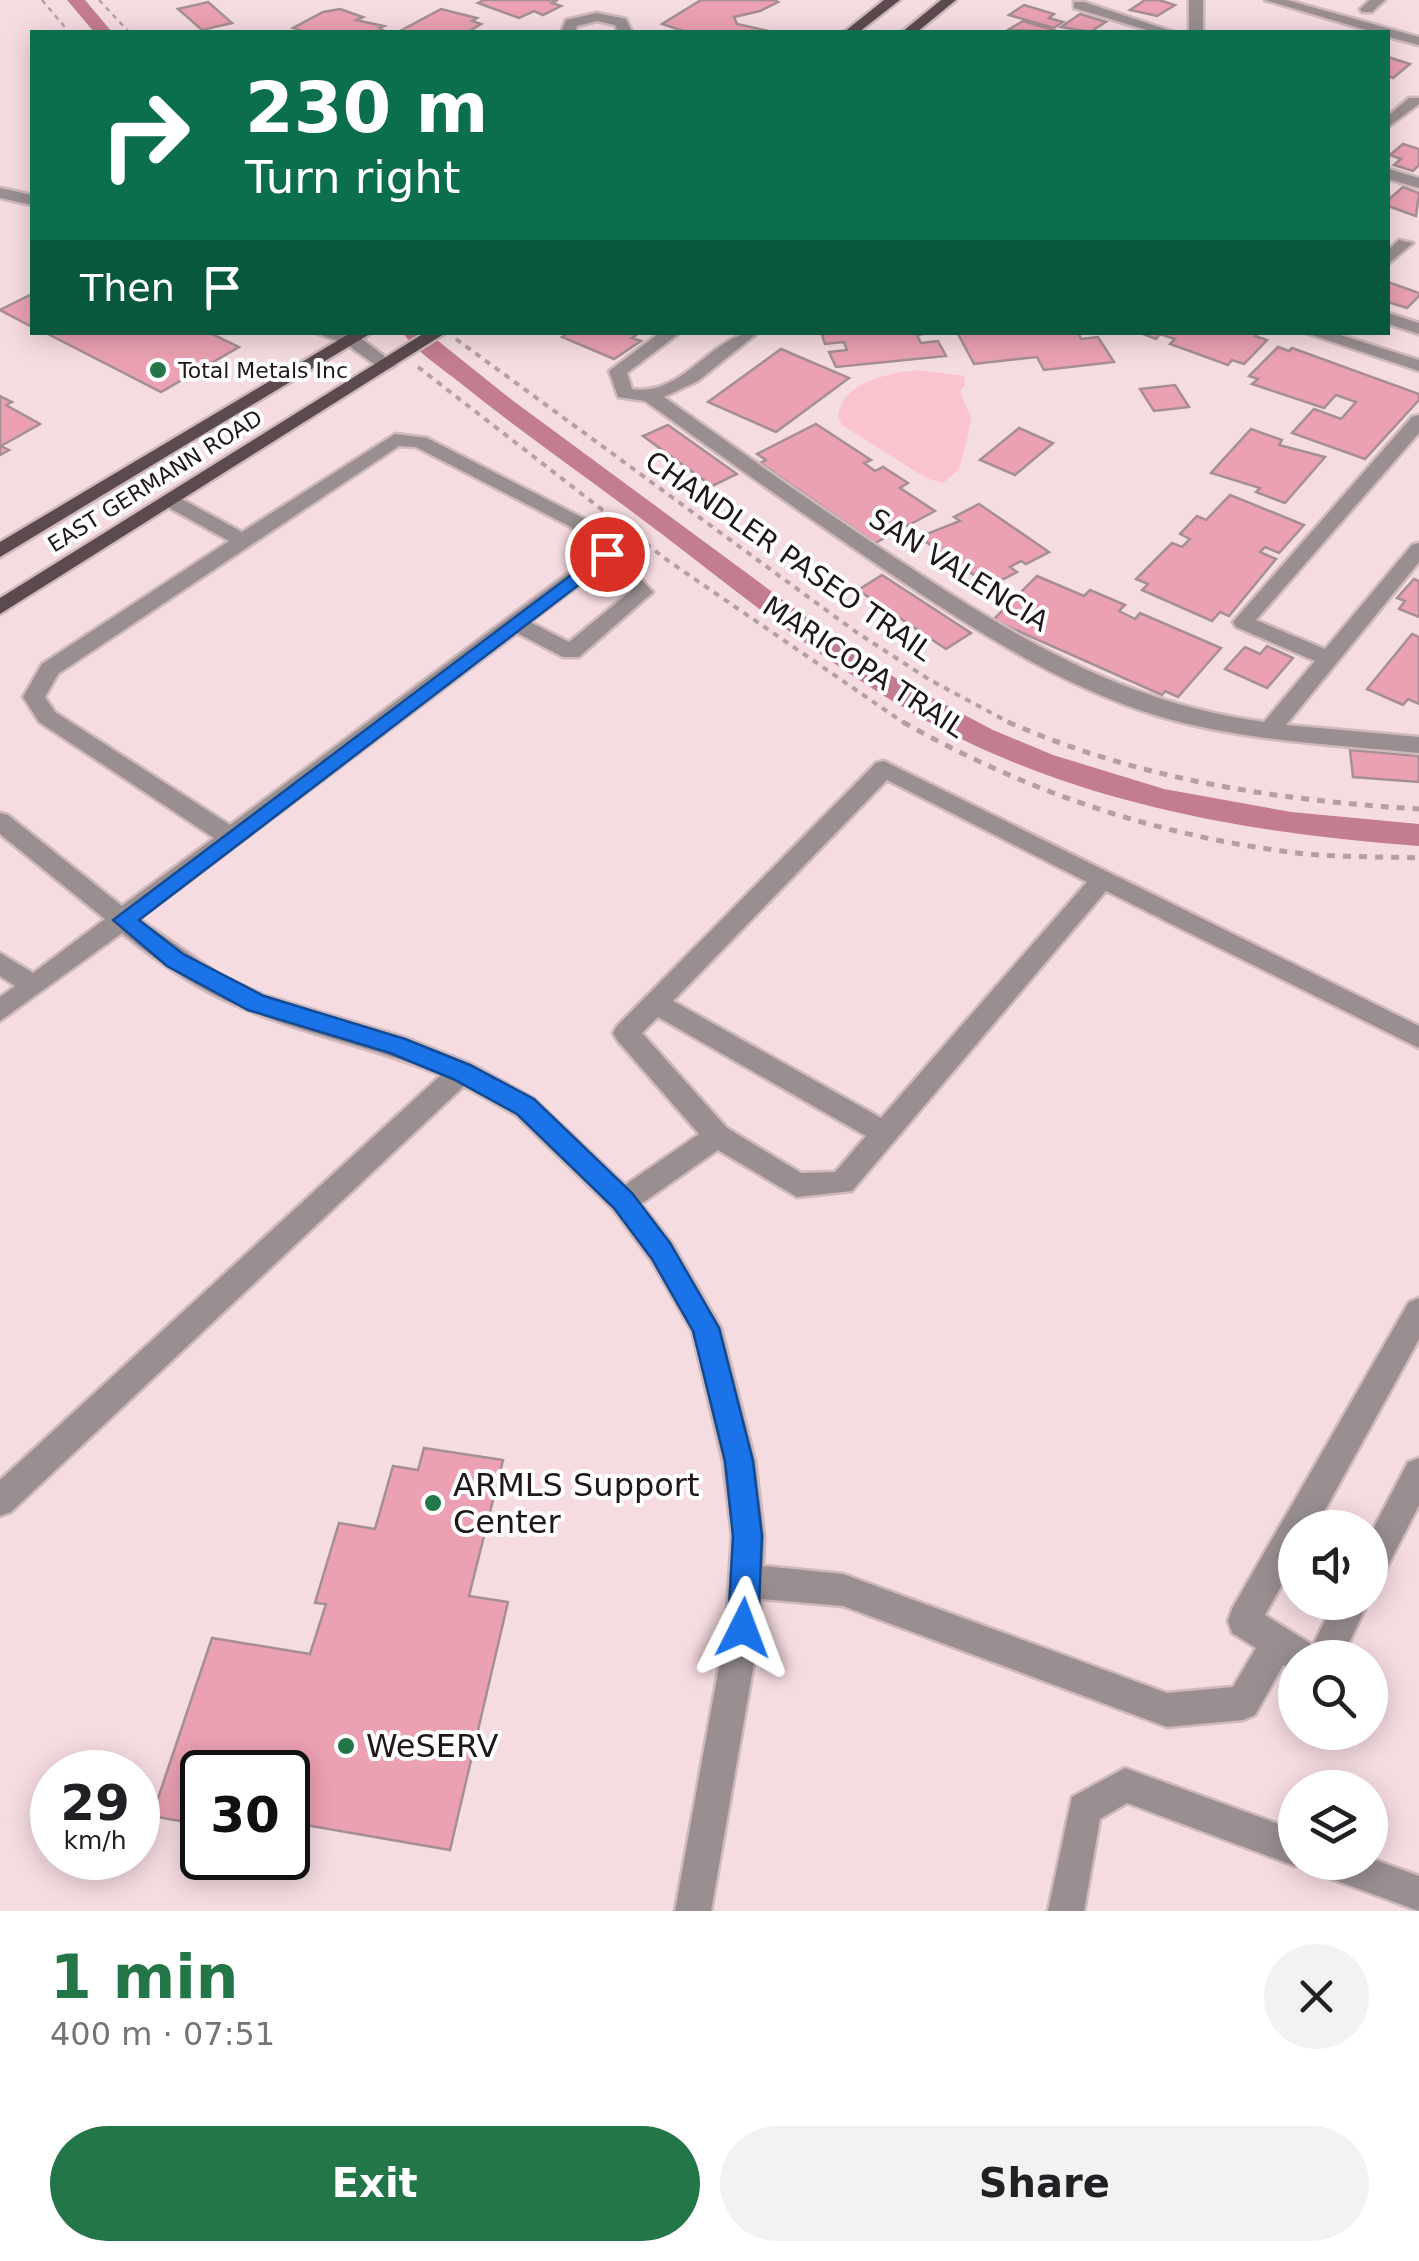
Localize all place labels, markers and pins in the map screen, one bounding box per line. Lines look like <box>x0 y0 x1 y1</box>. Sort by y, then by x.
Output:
place label: Total Metals Inc <box>177 358 348 383</box>
marker: Total Metals Inc <box>147 359 169 381</box>
pin <box>565 512 650 597</box>
place label: ARMLS Support Center <box>453 1466 700 1541</box>
marker: ARMLS Support Center <box>422 1492 444 1514</box>
place label: WeSERV <box>366 1727 498 1765</box>
marker: WeSERV <box>335 1735 357 1757</box>

